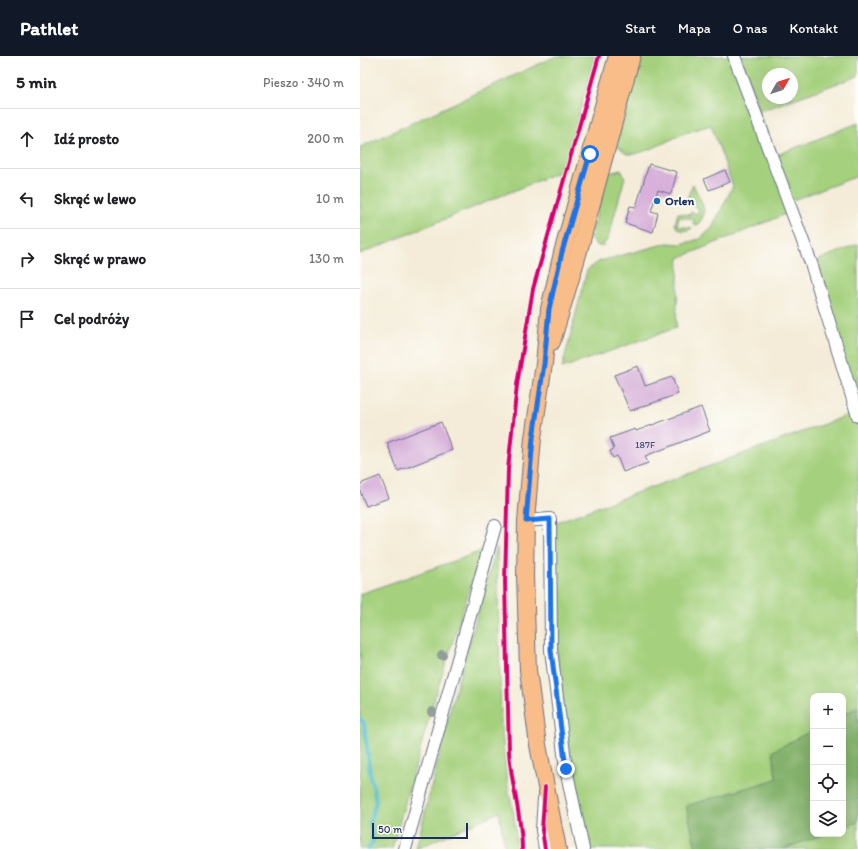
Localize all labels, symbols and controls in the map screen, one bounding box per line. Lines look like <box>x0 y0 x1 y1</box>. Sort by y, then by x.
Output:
text: Pathlet <box>20 17 78 40</box>
text: Start <box>625 20 656 37</box>
text: Mapa <box>678 20 711 37</box>
text: O nas <box>733 20 767 37</box>
text: Kontakt <box>789 20 838 37</box>
north arrow <box>762 68 798 104</box>
text: 5 min <box>16 72 56 92</box>
text: Pieszo · 340 m <box>263 75 344 90</box>
icon: ahead <box>16 128 38 150</box>
text: Idź prosto <box>54 130 119 148</box>
text: 200 m <box>307 131 344 146</box>
route start <box>581 145 599 163</box>
icon: left <box>16 188 38 210</box>
text: Skręć w lewo <box>54 190 136 208</box>
text: 10 m <box>316 191 344 206</box>
place label: Orlen <box>665 194 695 208</box>
marker: Orlen <box>652 196 662 206</box>
icon: right <box>16 248 38 270</box>
text: Skręć w prawo <box>54 250 146 268</box>
text: 130 m <box>309 251 344 266</box>
icon: arrive <box>16 308 38 330</box>
text: Cel podróży <box>54 310 129 328</box>
house number: 187F <box>635 438 656 451</box>
map controls <box>810 693 846 837</box>
button: + <box>810 693 846 729</box>
button: − <box>810 729 846 765</box>
route end <box>557 760 575 778</box>
button: locate <box>810 765 846 801</box>
button: layers <box>810 801 846 837</box>
scale bar <box>372 821 468 840</box>
text: 50 m <box>378 823 402 836</box>

